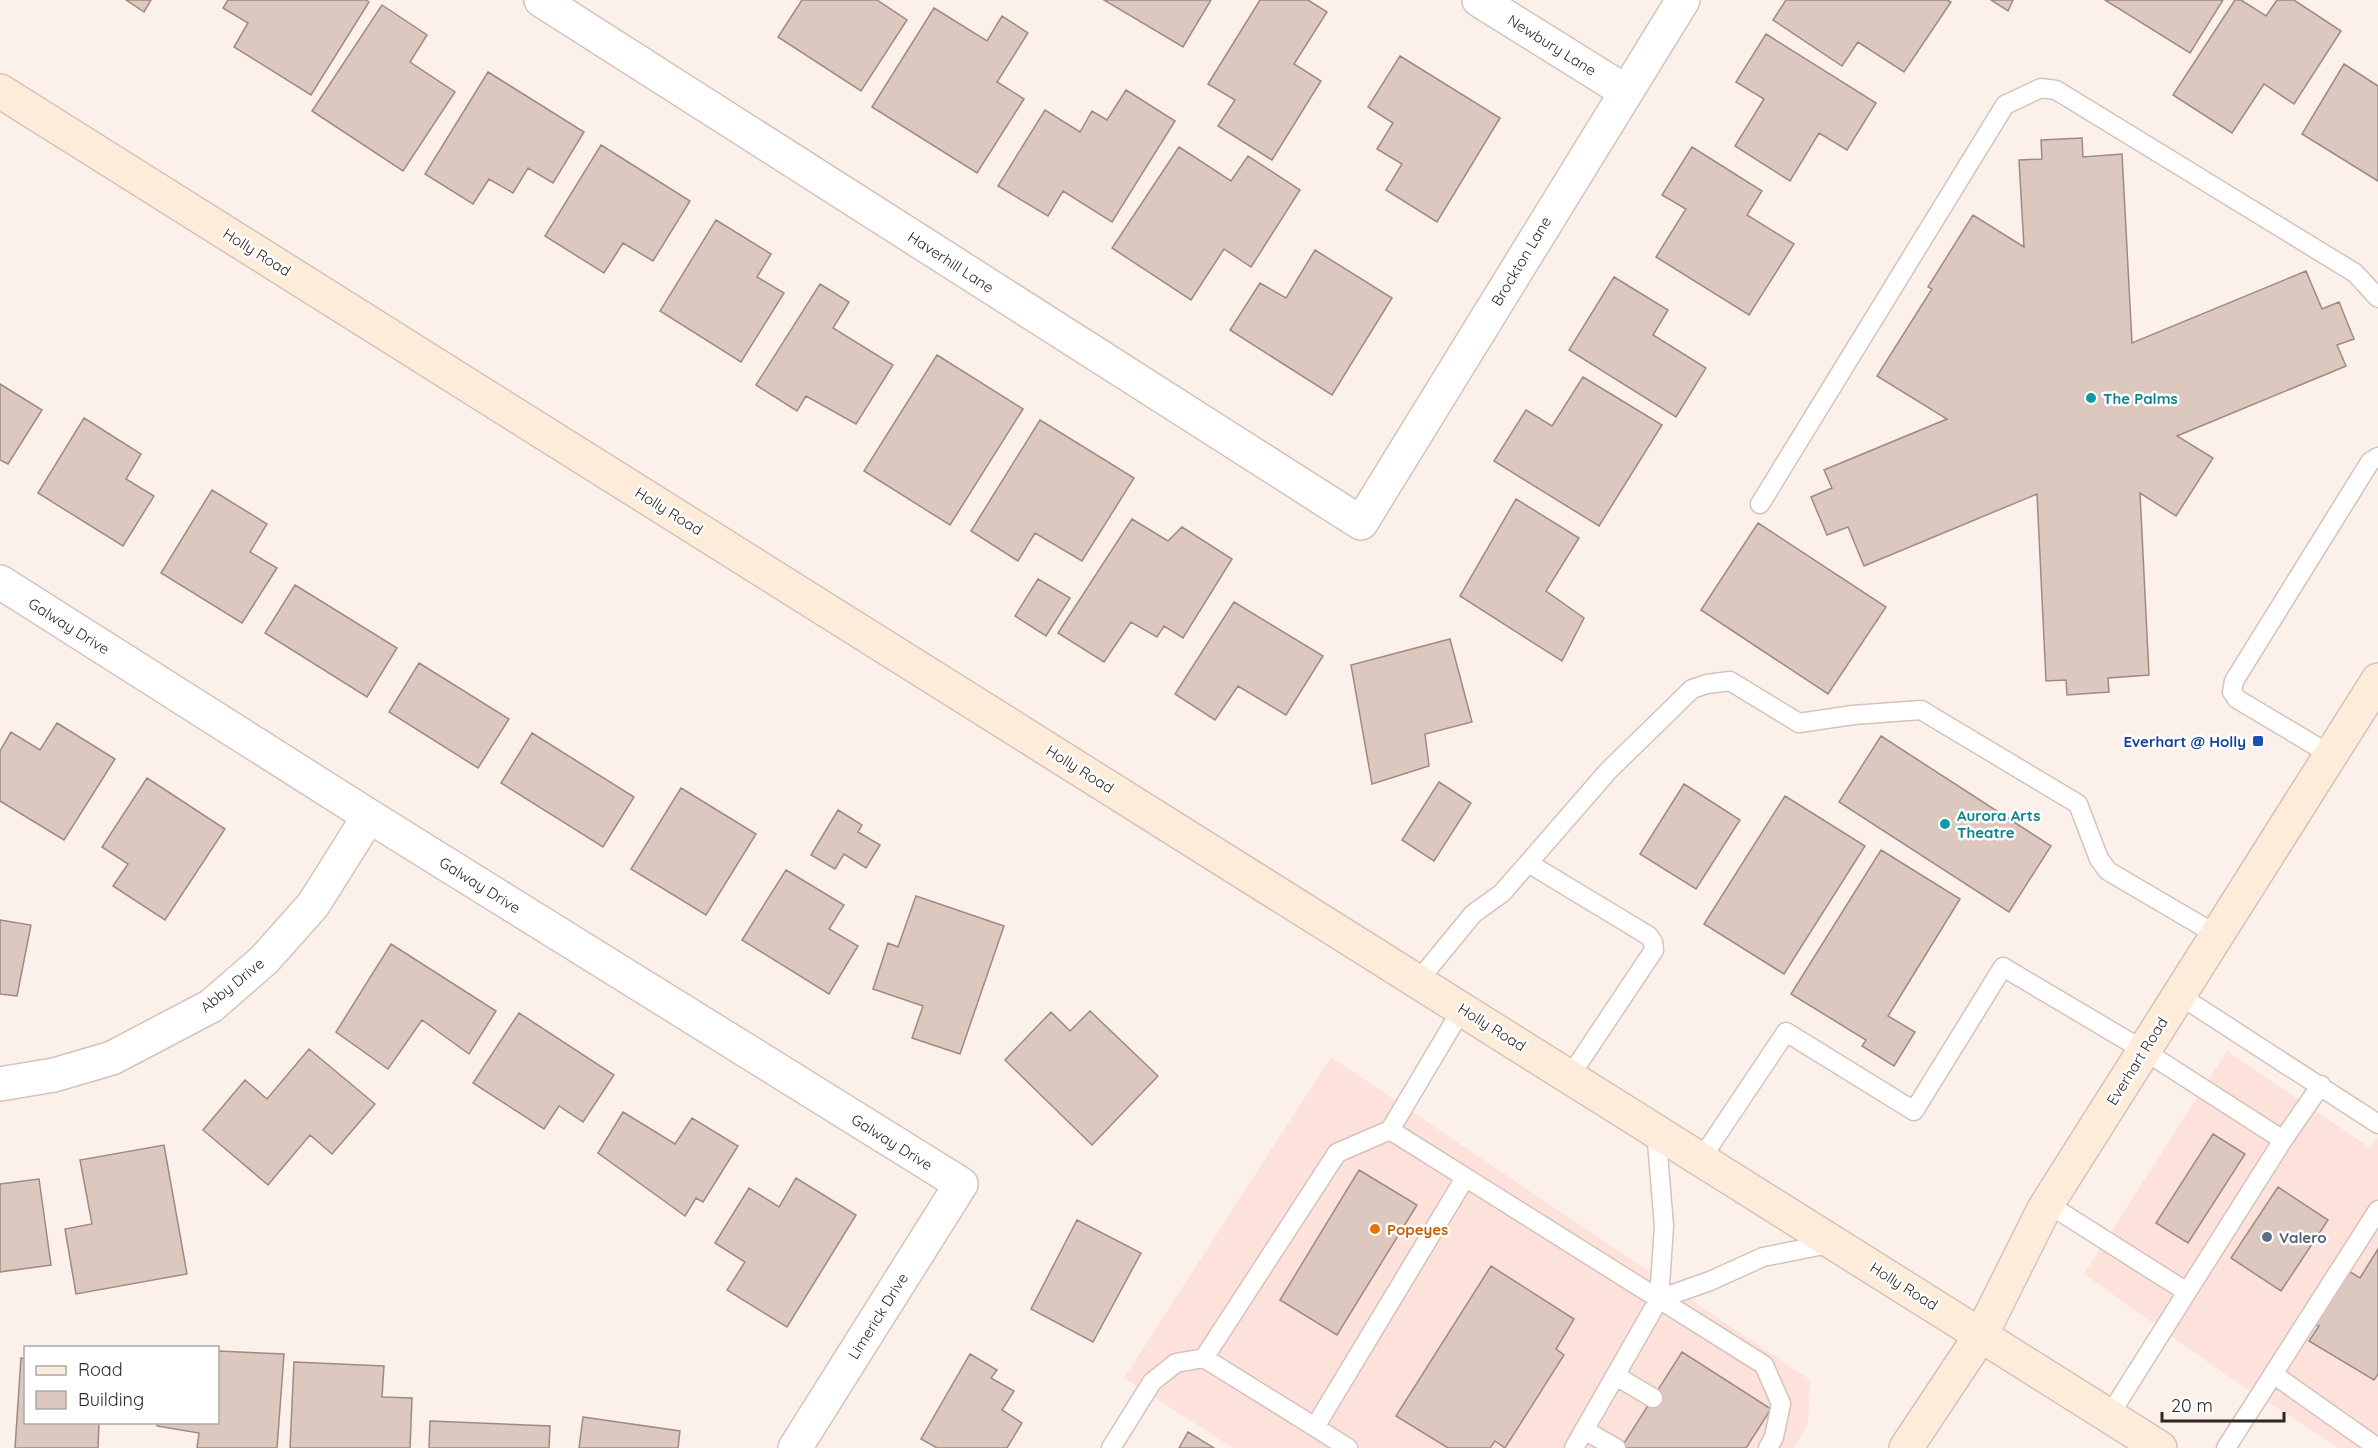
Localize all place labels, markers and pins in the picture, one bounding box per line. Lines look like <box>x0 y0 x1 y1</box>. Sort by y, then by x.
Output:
place label: The Palms <box>2103 389 2178 408</box>
marker: The Palms <box>2084 391 2098 405</box>
place label: Everhart @ Holly <box>2123 732 2246 751</box>
marker: Everhart @ Holly <box>2251 734 2265 748</box>
place label: Aurora Arts Theatre <box>1957 806 2041 842</box>
marker: Aurora Arts Theatre <box>1938 817 1952 831</box>
place label: Popeyes <box>1387 1220 1448 1239</box>
marker: Popeyes <box>1368 1222 1382 1236</box>
place label: Valero <box>2279 1228 2327 1247</box>
marker: Valero <box>2260 1230 2274 1244</box>

